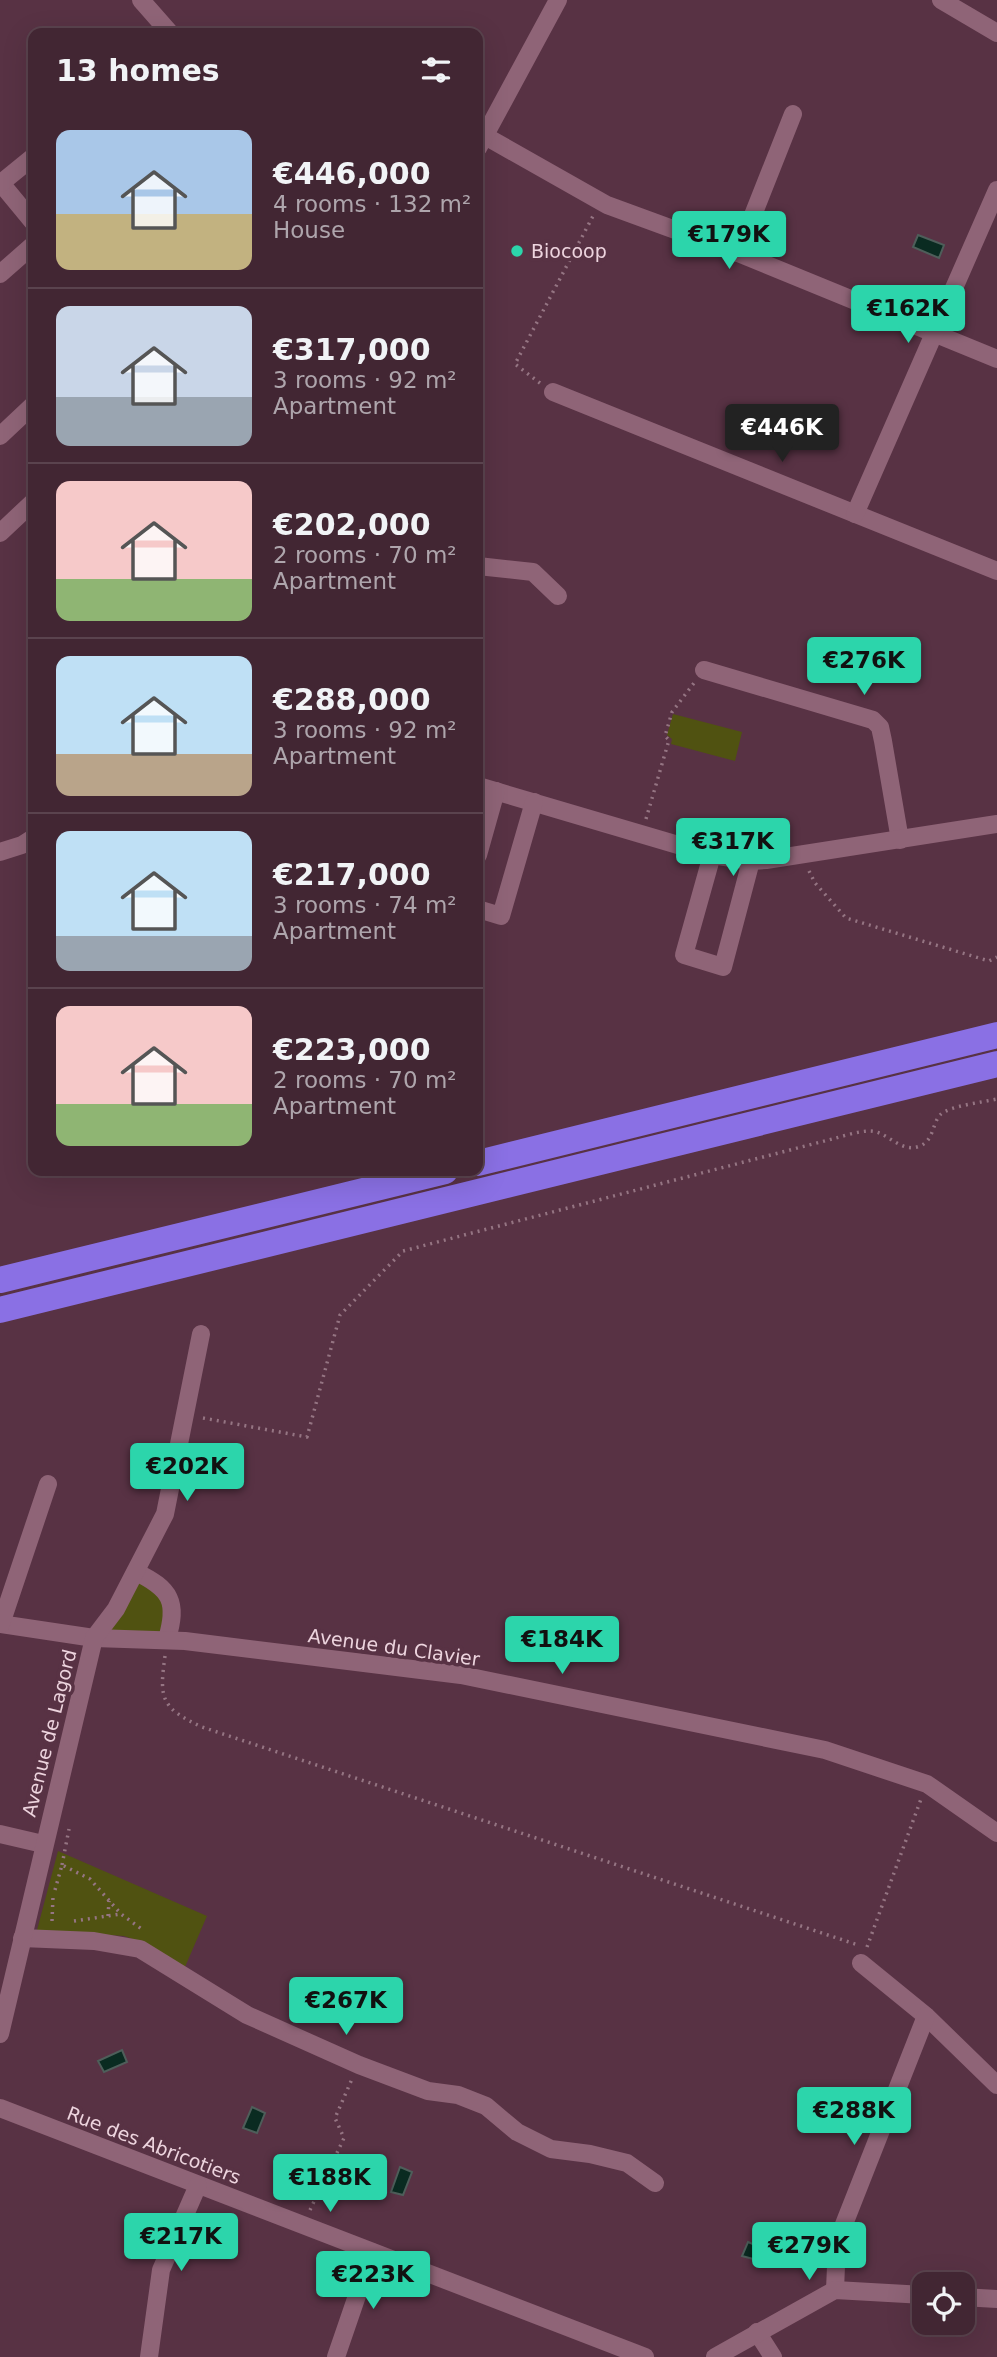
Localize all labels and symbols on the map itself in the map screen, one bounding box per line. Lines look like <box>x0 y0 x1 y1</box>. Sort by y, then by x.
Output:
pin: €179K <box>680 212 778 271</box>
place label: Biocoop <box>531 240 607 262</box>
marker: Biocoop <box>509 243 525 259</box>
pin: €162K <box>859 286 957 345</box>
pin: €446K <box>733 405 831 464</box>
pin: €276K <box>815 638 913 697</box>
pin: €317K <box>684 818 782 878</box>
pin: €202K <box>138 1444 236 1503</box>
pin: €184K <box>513 1616 611 1676</box>
street label: Avenue du Clavier <box>307 1624 481 1670</box>
street label: Avenue de Lagord <box>18 1647 80 1819</box>
pin: €267K <box>297 1978 395 2037</box>
pin: €288K <box>805 2088 903 2147</box>
street label: Rue des Abricotiers <box>64 2102 244 2188</box>
pin: €188K <box>281 2154 379 2214</box>
pin: €217K <box>132 2214 230 2273</box>
pin: €279K <box>760 2222 858 2282</box>
pin: €223K <box>324 2252 422 2311</box>

